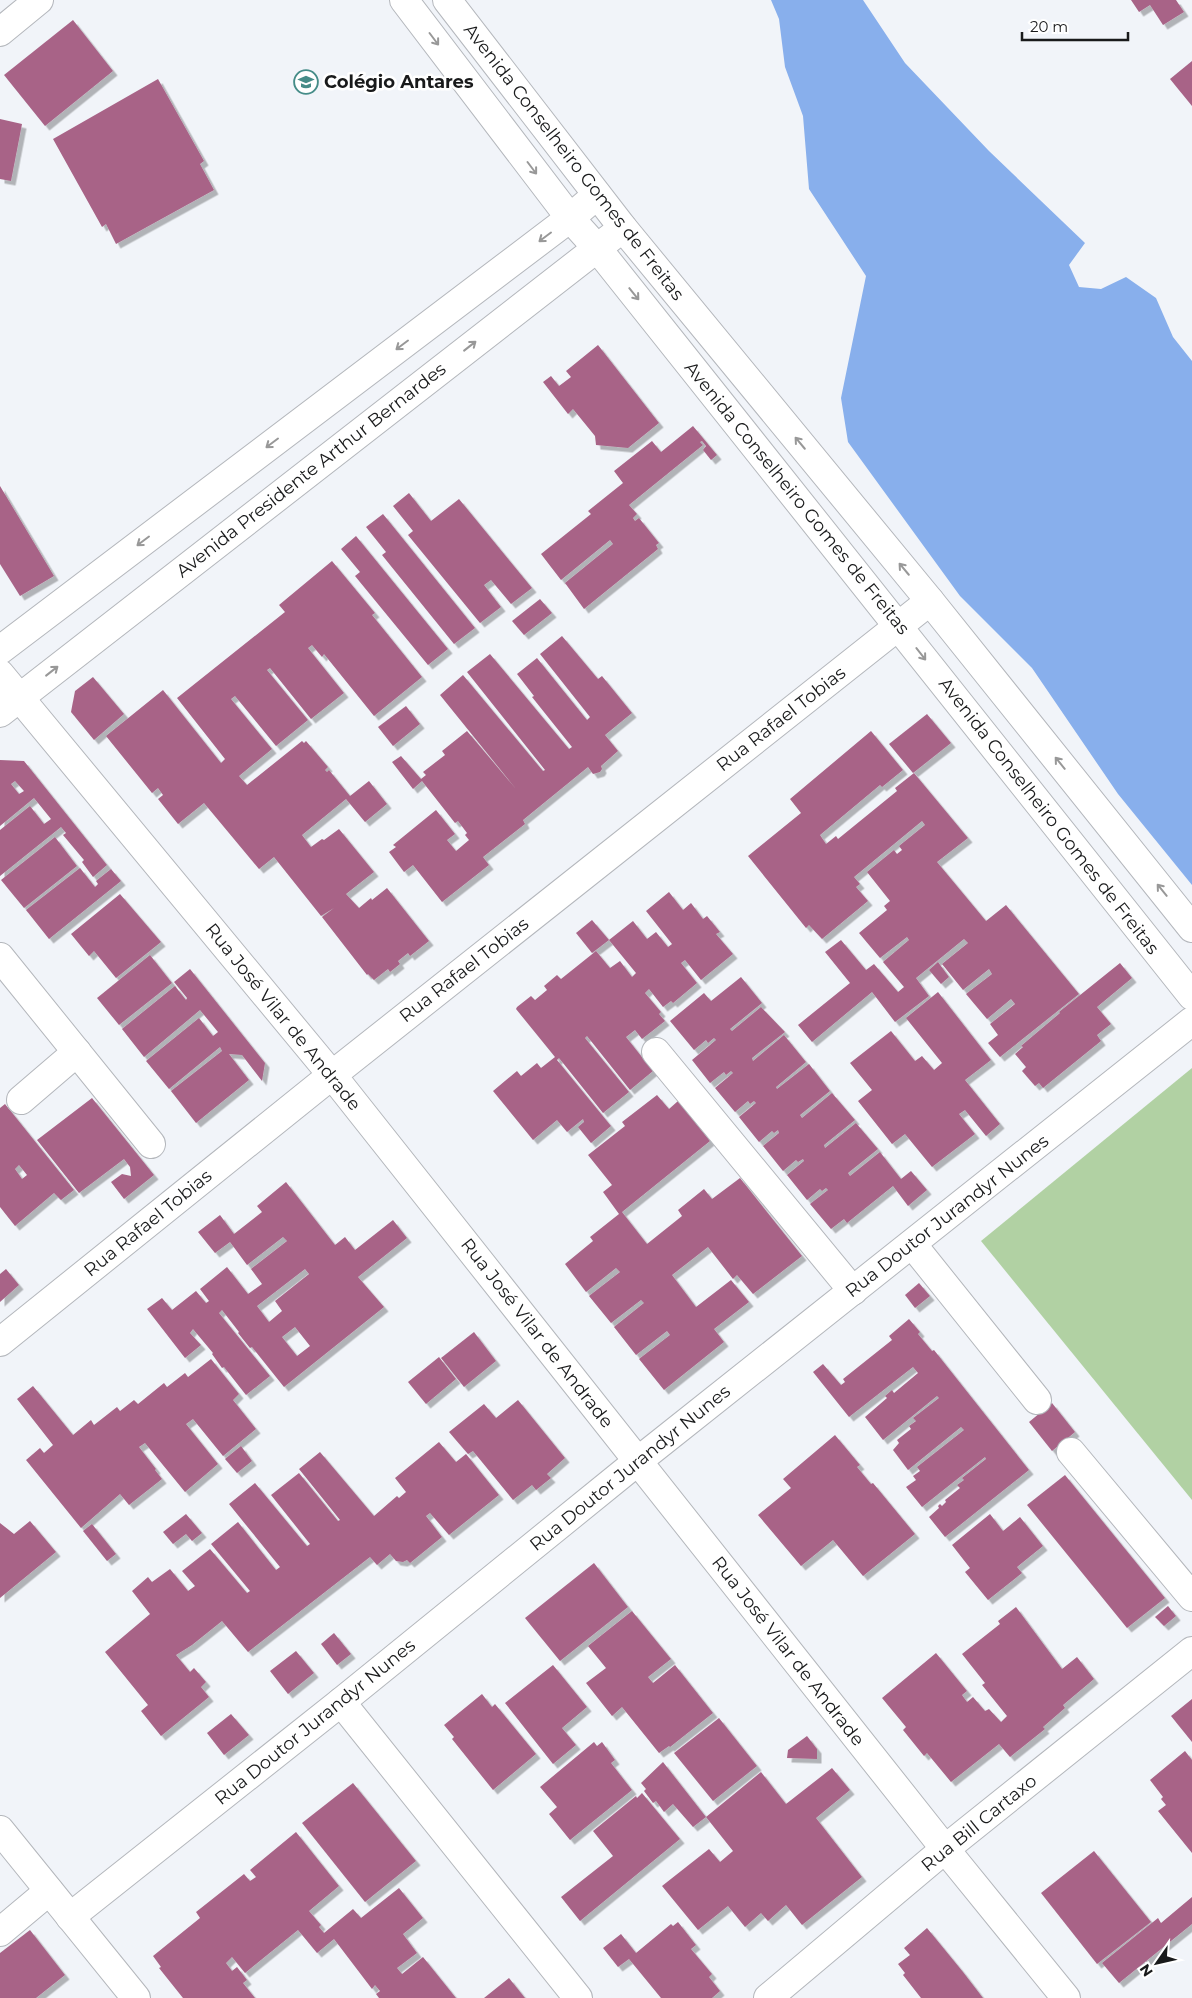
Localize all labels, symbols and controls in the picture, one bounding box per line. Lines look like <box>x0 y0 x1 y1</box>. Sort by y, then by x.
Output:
scale bar <box>1022 10 1128 42</box>
text: 20 m <box>1030 17 1068 36</box>
street label: Avenida Conselheiro Gomes de Freitas <box>459 19 689 305</box>
one-way arrow <box>428 32 439 45</box>
school or university icon: Colégio Antares <box>293 69 319 95</box>
place label: Colégio Antares <box>324 71 474 93</box>
one-way arrow <box>527 161 538 174</box>
one-way arrow <box>539 231 552 242</box>
one-way arrow <box>629 287 640 300</box>
one-way arrow <box>395 340 409 350</box>
one-way arrow <box>463 341 476 352</box>
street label: Avenida Conselheiro Gomes de Freitas <box>680 357 914 639</box>
street label: Avenida Presidente Arthur Bernardes <box>172 358 450 582</box>
one-way arrow <box>795 437 806 450</box>
one-way arrow <box>266 438 279 449</box>
one-way arrow <box>137 536 150 547</box>
one-way arrow <box>898 562 909 575</box>
one-way arrow <box>916 647 927 660</box>
street label: Rua Rafael Tobias <box>712 662 850 776</box>
one-way arrow <box>45 666 58 677</box>
street label: Avenida Conselheiro Gomes de Freitas <box>934 673 1164 959</box>
one-way arrow <box>1055 757 1066 770</box>
one-way arrow <box>1156 884 1167 897</box>
street label: Rua Rafael Tobias <box>395 913 533 1027</box>
street label: Rua José Vilar de Andrade <box>201 919 366 1115</box>
street label: Rua Doutor Jurandyr Nunes <box>841 1130 1053 1302</box>
street label: Rua Rafael Tobias <box>80 1165 216 1281</box>
street label: Rua José Vilar de Andrade <box>456 1234 618 1432</box>
street label: Rua Doutor Jurandyr Nunes <box>525 1380 735 1556</box>
street label: Rua José Vilar de Andrade <box>707 1552 869 1750</box>
street label: Rua Doutor Jurandyr Nunes <box>210 1634 420 1810</box>
street label: Rua Bill Cartaxo <box>917 1770 1041 1876</box>
north arrow <box>1132 1938 1182 1988</box>
text: N <box>1136 1961 1157 1980</box>

